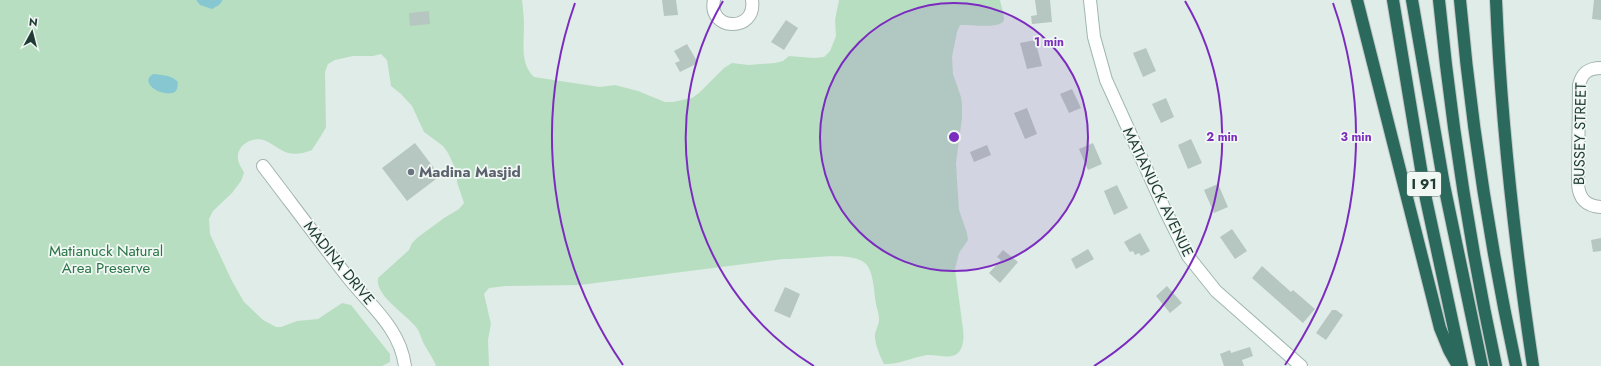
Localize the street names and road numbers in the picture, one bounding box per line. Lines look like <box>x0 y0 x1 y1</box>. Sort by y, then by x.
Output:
street label: BUSSEY STREET <box>1568 83 1592 185</box>
street label: MATIANUCK AVENUE <box>1117 124 1199 260</box>
road number: I 91 <box>1407 172 1441 196</box>
street label: MADINA DRIVE <box>298 216 380 310</box>

